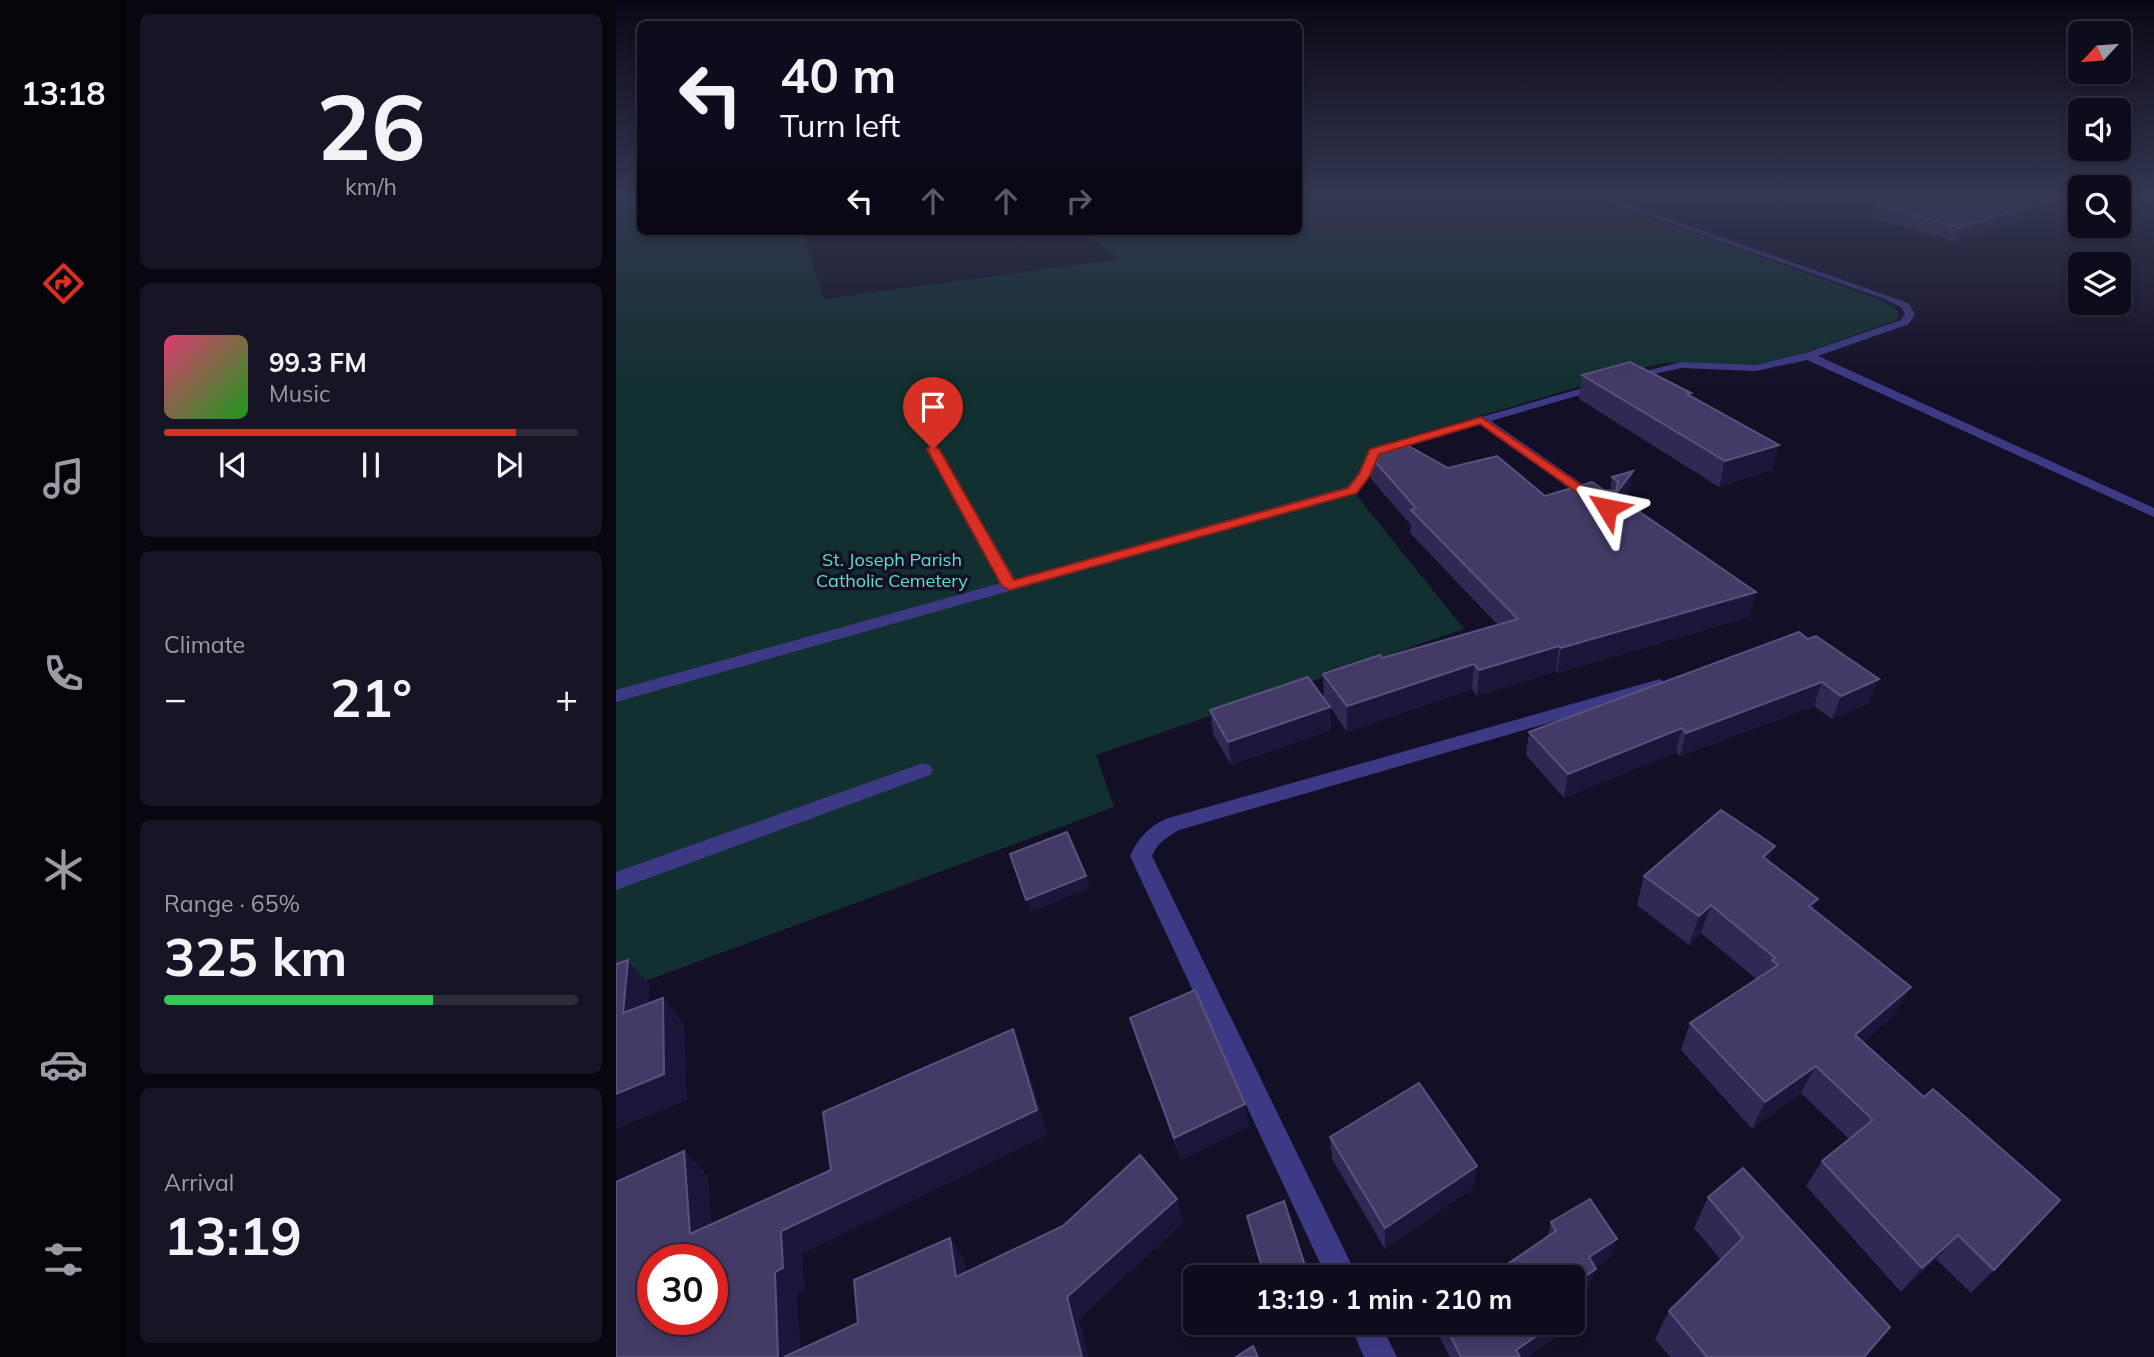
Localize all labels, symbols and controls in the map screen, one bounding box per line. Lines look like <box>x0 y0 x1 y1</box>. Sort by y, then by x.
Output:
north arrow <box>2068 21 2132 84</box>
map controls <box>2068 21 2131 315</box>
text: 40 m <box>780 44 896 105</box>
icon: left <box>665 49 756 140</box>
text: 26 <box>316 69 426 183</box>
text: 13:18 <box>21 73 105 113</box>
button: sound <box>2068 98 2131 161</box>
text: Turn left <box>780 105 900 145</box>
text: km/h <box>345 172 397 201</box>
button: search <box>2068 175 2131 238</box>
icon: left <box>841 182 879 220</box>
icon: ahead <box>914 182 952 220</box>
icon: ahead <box>987 182 1025 220</box>
icon: right <box>1060 182 1098 220</box>
button: layers <box>2068 252 2131 315</box>
icon: directions <box>39 259 88 308</box>
text: 99.3 FM <box>269 346 367 379</box>
pin <box>903 377 963 449</box>
text: Music <box>269 379 330 408</box>
icon: arrive <box>914 388 952 426</box>
icon: previous <box>214 446 252 484</box>
icon: pause <box>352 446 390 484</box>
icon: next <box>490 446 528 484</box>
icon: music <box>39 454 88 503</box>
position arrow <box>1570 471 1644 545</box>
park label: St. Joseph Parish Catholic Cemetery <box>816 548 968 592</box>
text: Climate <box>164 630 245 659</box>
icon: phone <box>39 649 88 698</box>
text: 21° <box>330 665 412 730</box>
text: − <box>164 674 187 722</box>
text: + <box>555 674 578 722</box>
icon: climate <box>39 845 88 894</box>
text: Range · 65% <box>164 889 300 918</box>
text: 325 km <box>164 924 347 989</box>
icon: car <box>39 1040 88 1089</box>
text: Arrival <box>164 1168 234 1197</box>
text: 13:19 <box>164 1203 302 1268</box>
icon: filters <box>39 1235 88 1284</box>
speed limit sign: 30 <box>637 1244 728 1335</box>
text: 13:19 · 1 min · 210 m <box>1256 1283 1512 1316</box>

